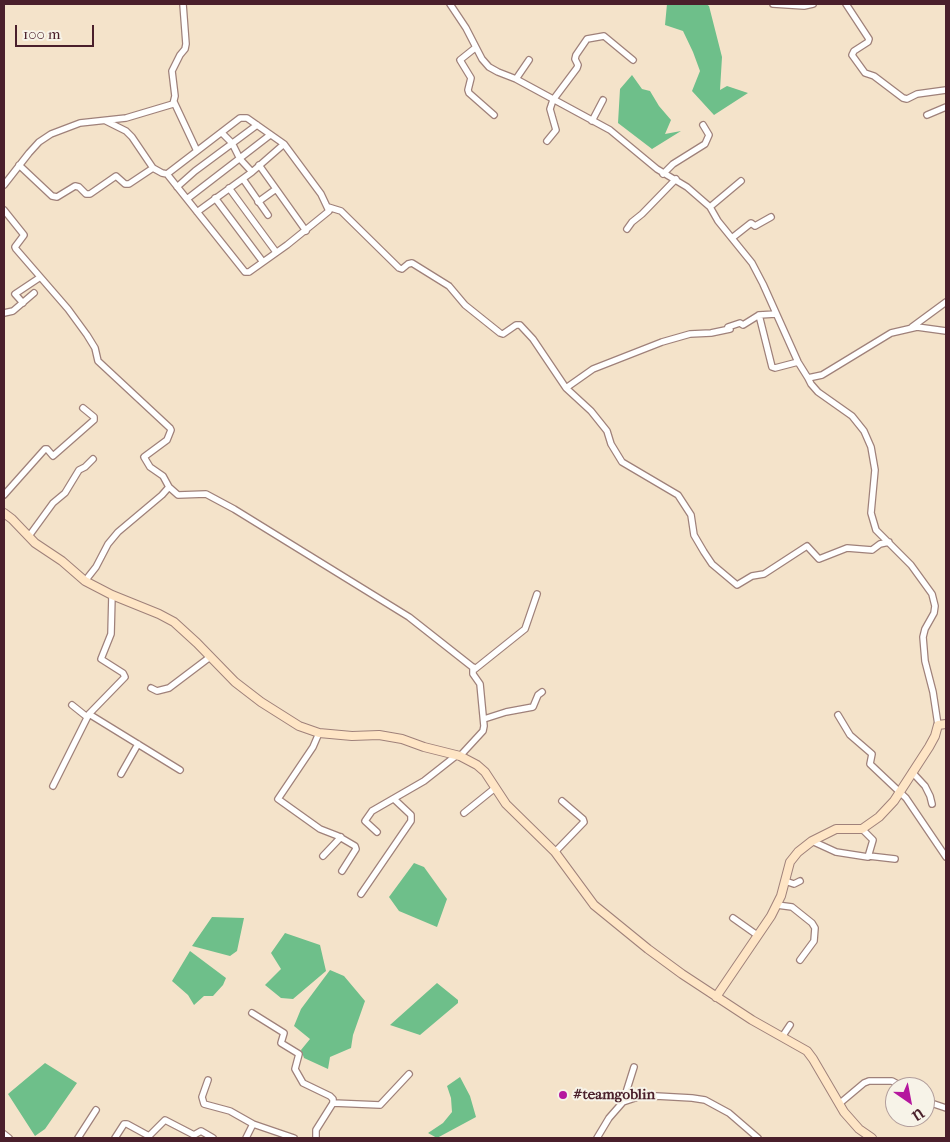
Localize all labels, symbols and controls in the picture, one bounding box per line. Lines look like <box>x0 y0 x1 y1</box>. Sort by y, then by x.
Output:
scale bar <box>18 15 96 47</box>
text: 100 m <box>23 25 61 43</box>
north arrow <box>885 1077 935 1127</box>
place label: #teamgoblin <box>573 1086 655 1104</box>
marker: #teamgoblin <box>557 1089 569 1101</box>
text: U <box>909 1104 927 1124</box>

